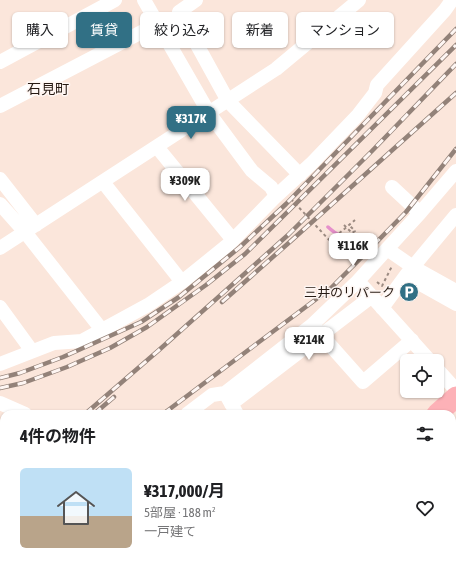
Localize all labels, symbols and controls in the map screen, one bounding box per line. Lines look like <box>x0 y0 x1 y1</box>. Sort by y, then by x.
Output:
chip: 購入 <box>12 12 68 48</box>
chip: 賃貸 <box>76 12 132 48</box>
chip: 絞り込み <box>140 12 224 48</box>
chip: 新着 <box>232 12 288 48</box>
chip: マンション <box>296 12 394 48</box>
district label: 石見町 <box>27 81 69 97</box>
pin: ¥317K <box>163 106 219 140</box>
text: ¥317K <box>176 111 206 126</box>
pin: ¥309K <box>157 168 213 202</box>
text: ¥309K <box>170 173 200 188</box>
pin: ¥116K <box>325 233 381 267</box>
text: ¥116K <box>338 238 368 253</box>
parking icon: 三井のリパーク <box>398 281 420 303</box>
place label: 三井のリパーク <box>304 285 395 300</box>
pin: ¥214K <box>281 327 337 361</box>
text: ¥214K <box>294 332 324 347</box>
map controls <box>400 354 444 398</box>
button: locate <box>400 354 444 398</box>
icon: filters <box>414 423 436 445</box>
text: 4件の物件 <box>20 426 96 446</box>
text: ¥317,000/月 <box>144 481 225 501</box>
icon: home <box>52 484 100 532</box>
icon: heart <box>414 497 436 519</box>
text: 5部屋 · 188 m² <box>144 505 216 520</box>
text: 一戸建て <box>144 524 196 539</box>

